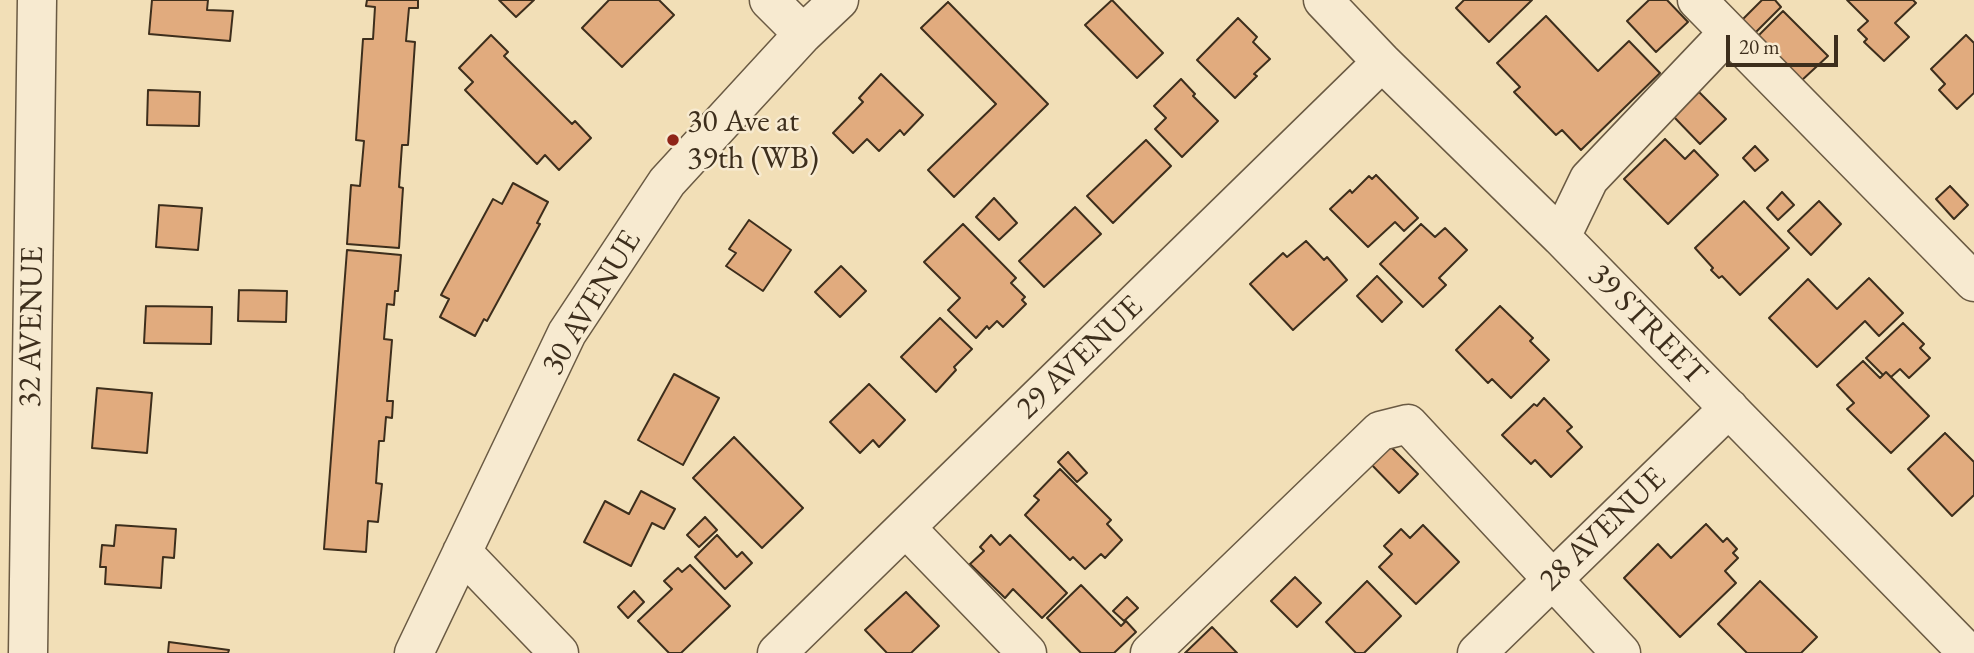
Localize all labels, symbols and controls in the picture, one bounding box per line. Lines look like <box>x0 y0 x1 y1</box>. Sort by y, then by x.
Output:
scale bar <box>1729 21 1841 65</box>
text: 20 m <box>1739 33 1780 60</box>
place label: 30 Ave at 39th (WB) <box>687 103 819 178</box>
marker: 30 Ave at 39th (WB) <box>665 132 681 148</box>
street label: 30 AVENUE <box>534 224 650 382</box>
street label: 32 AVENUE <box>11 246 53 408</box>
street label: 39 STREET <box>1580 256 1714 394</box>
street label: 29 AVENUE <box>1009 288 1151 428</box>
street label: 28 AVENUE <box>1532 460 1674 600</box>

